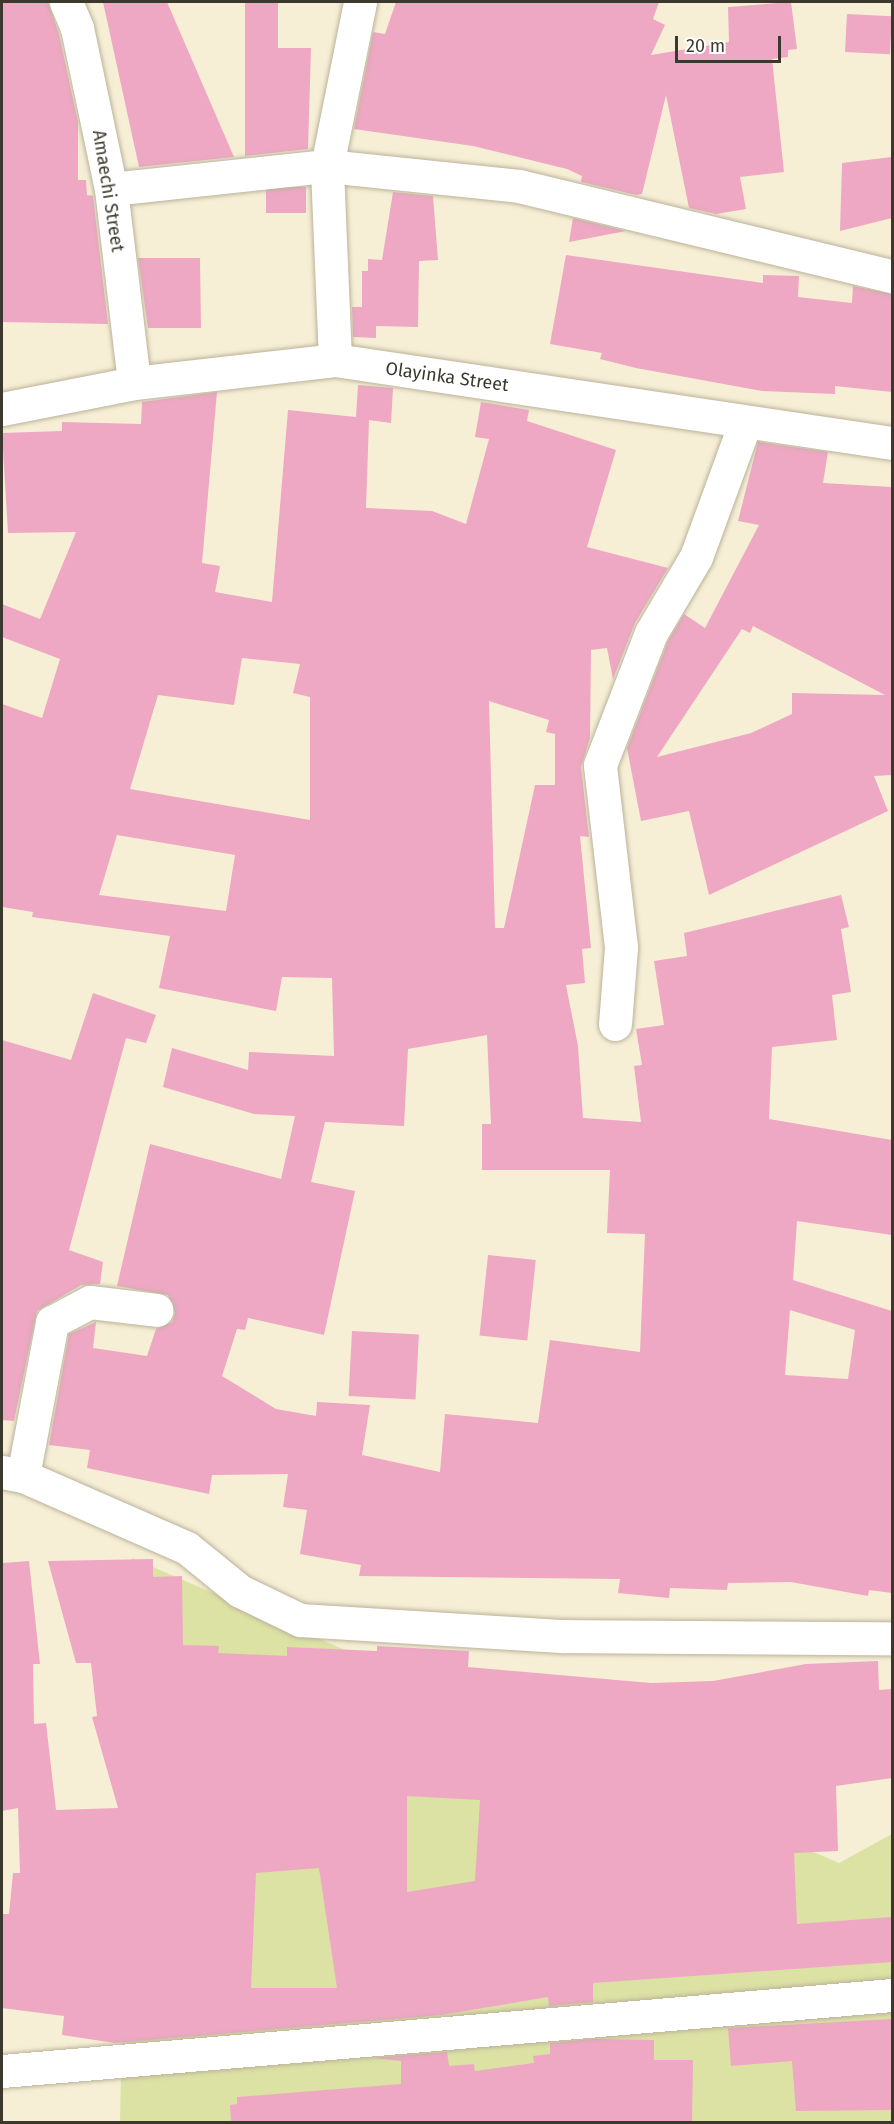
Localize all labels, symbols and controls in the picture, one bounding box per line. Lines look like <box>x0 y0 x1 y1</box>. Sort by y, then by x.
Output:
scale bar <box>678 24 784 62</box>
text: 20 m <box>686 35 725 57</box>
street label: Amaechi Street <box>88 128 128 254</box>
street label: Olayinka Street <box>384 358 510 396</box>

